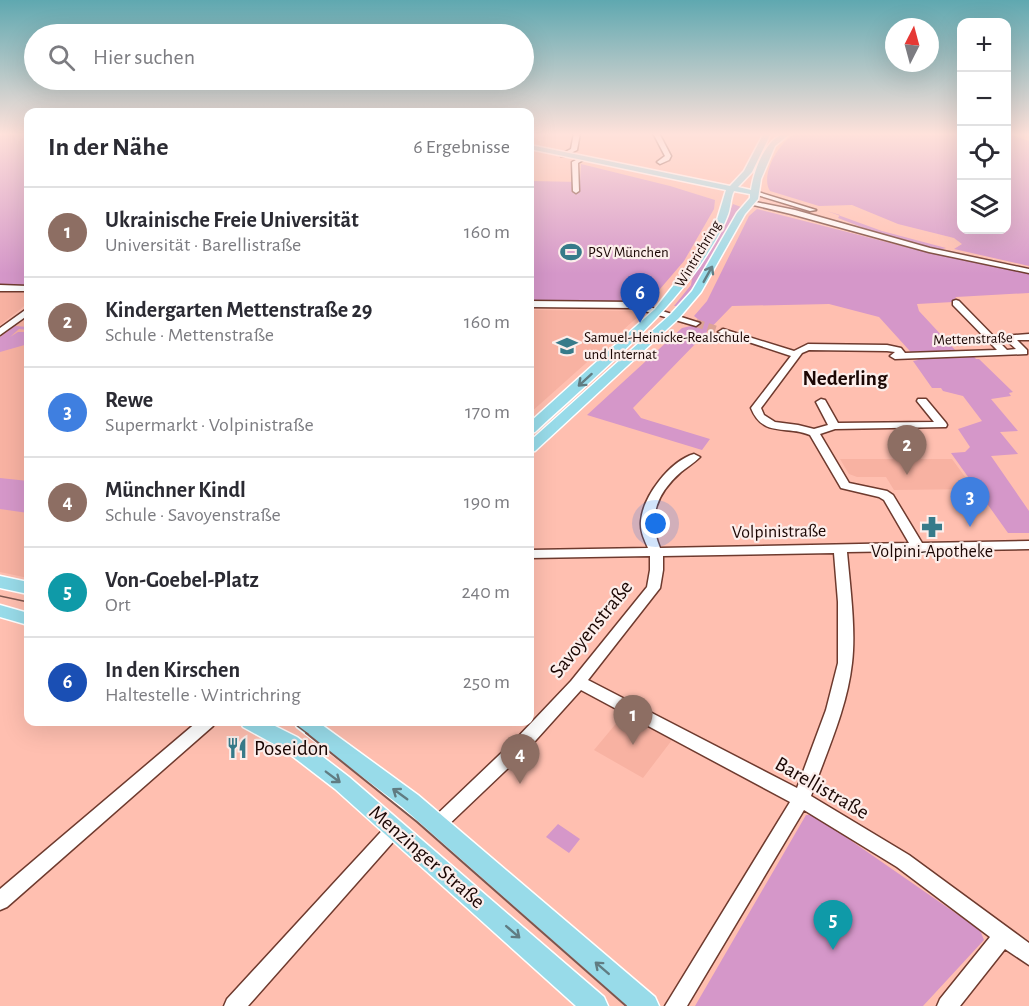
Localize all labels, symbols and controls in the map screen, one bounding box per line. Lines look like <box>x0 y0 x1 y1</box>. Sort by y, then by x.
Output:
north arrow <box>885 18 939 72</box>
map controls <box>957 18 1011 234</box>
button: + <box>957 18 1011 72</box>
search box <box>24 24 534 90</box>
icon: search <box>45 41 78 74</box>
text: Hier suchen <box>93 46 195 68</box>
button: − <box>957 72 1011 126</box>
button: locate <box>957 126 1011 180</box>
text: In der Nähe <box>48 134 168 160</box>
text: 6 Ergebnisse <box>413 137 510 157</box>
button: layers <box>957 180 1011 234</box>
text: Ukrainische Freie Universität <box>105 209 359 231</box>
street label: Wintrichring <box>672 217 724 290</box>
text: 1 <box>64 222 71 242</box>
text: 160 m <box>464 222 510 242</box>
text: Universität · Barellistraße <box>105 235 301 255</box>
sports icon: PSV München <box>559 240 583 264</box>
place label: PSV München <box>588 245 669 260</box>
one-way arrow <box>702 266 714 283</box>
pin: 6 <box>620 274 660 323</box>
text: Kindergarten Mettenstraße 29 <box>105 299 372 321</box>
text: 2 <box>63 312 72 332</box>
text: 160 m <box>464 312 510 332</box>
text: Schule · Mettenstraße <box>105 325 274 345</box>
place label: Samuel-Heinicke-Realschule und Internat <box>584 330 750 362</box>
street label: Mettenstraße <box>933 330 1013 348</box>
school or university icon: Samuel-Heinicke-Realschule und Internat <box>555 334 579 358</box>
district label: Nederling <box>803 368 888 389</box>
one-way arrow <box>578 373 593 387</box>
text: Rewe <box>105 389 153 411</box>
text: 3 <box>63 402 72 422</box>
text: 170 m <box>465 402 510 422</box>
text: Supermarkt · Volpinistraße <box>105 415 314 435</box>
pin: 2 <box>888 426 926 475</box>
pin: 3 <box>950 478 990 527</box>
text: Münchner Kindl <box>105 479 246 501</box>
text: 4 <box>62 492 73 512</box>
text: 190 m <box>464 492 510 512</box>
text: Schule · Savoyenstraße <box>105 505 281 525</box>
your location <box>641 509 670 538</box>
pharmacy icon: Volpini-Apotheke <box>920 515 944 539</box>
street label: Volpinistraße <box>732 522 826 542</box>
place label: Volpini-Apotheke <box>871 543 993 561</box>
text: Von-Goebel-Platz <box>105 569 259 591</box>
street label: Savoyenstraße <box>545 576 637 682</box>
text: 5 <box>63 582 72 602</box>
text: 240 m <box>461 582 510 602</box>
text: Ort <box>105 595 131 615</box>
text: In den Kirschen <box>105 659 240 681</box>
text: 6 <box>63 672 72 692</box>
text: 250 m <box>463 672 510 692</box>
text: Haltestelle · Wintrichring <box>105 685 301 705</box>
pin: 1 <box>614 696 652 745</box>
pin: 4 <box>500 734 540 784</box>
restaurant icon: Poseidon <box>225 736 249 760</box>
place label: Poseidon <box>254 738 329 759</box>
street label: Barellistraße <box>771 753 873 823</box>
one-way arrow <box>325 770 341 783</box>
one-way arrow <box>393 788 409 801</box>
street label: Menzinger Straße <box>365 801 489 913</box>
pin: 5 <box>814 900 852 950</box>
one-way arrow <box>505 925 520 939</box>
one-way arrow <box>595 961 610 975</box>

